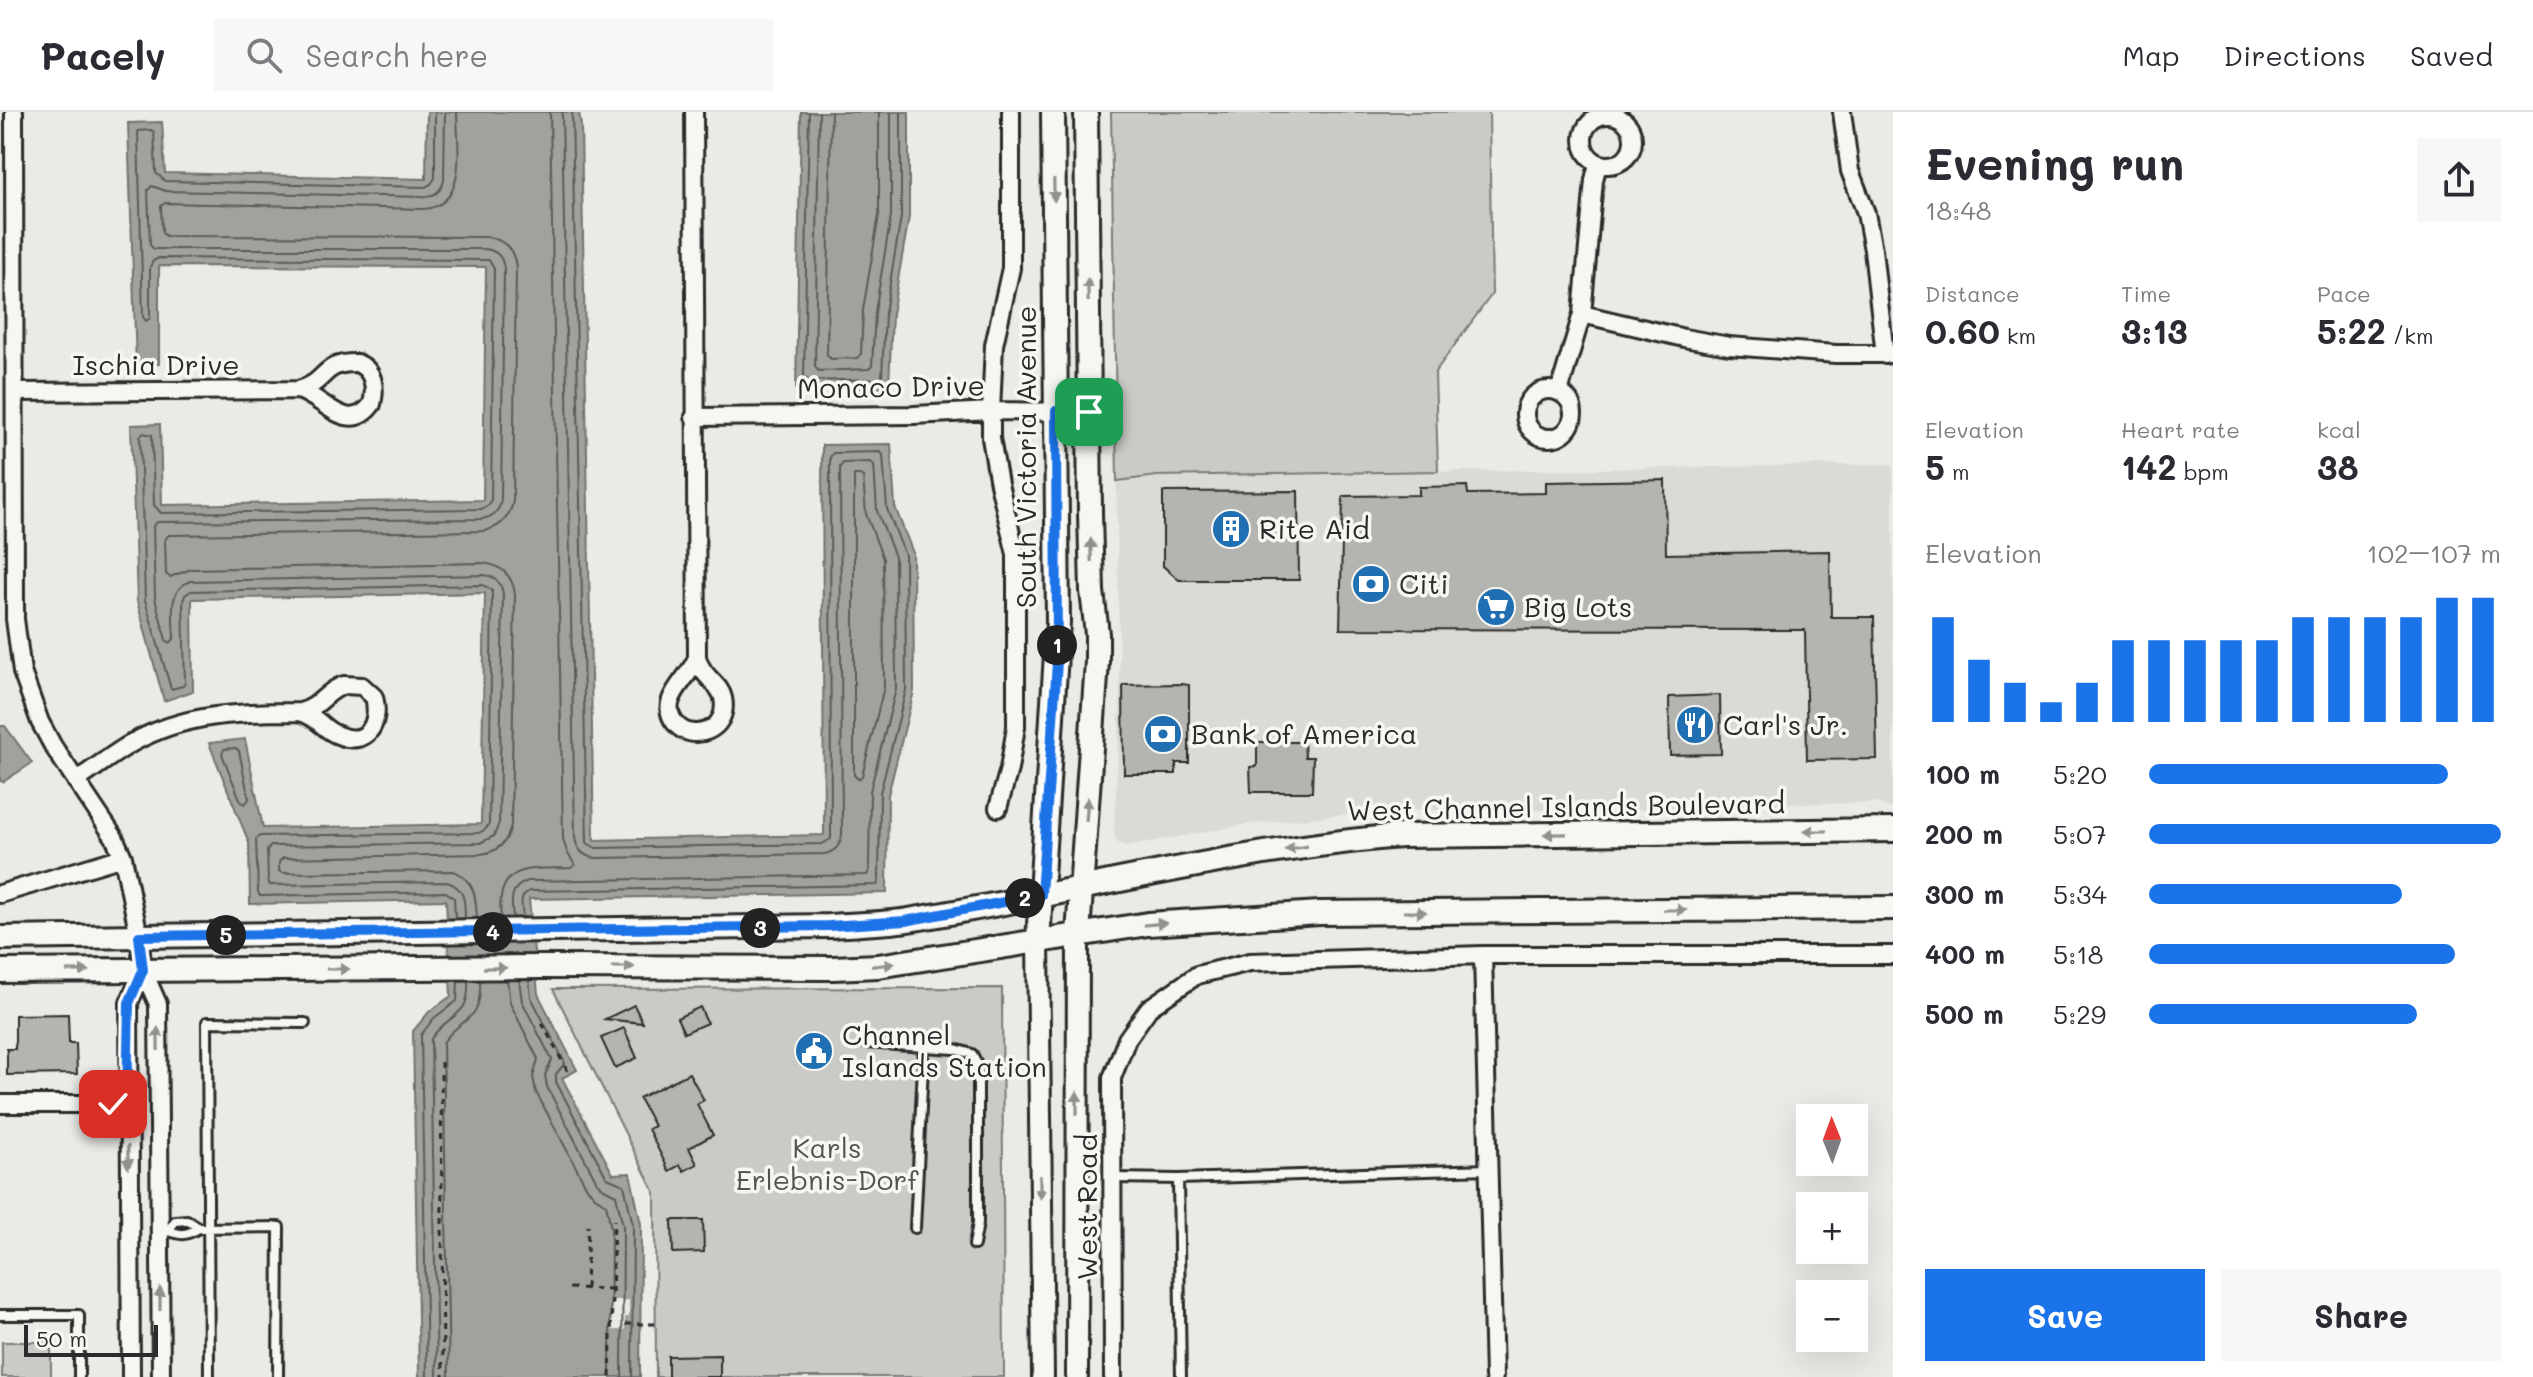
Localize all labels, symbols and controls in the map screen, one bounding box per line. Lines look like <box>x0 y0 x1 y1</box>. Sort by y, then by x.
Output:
search box <box>214 19 774 91</box>
text: Pacely <box>40 30 166 80</box>
icon: search <box>242 33 286 77</box>
text: Search here <box>306 35 488 75</box>
text: Map <box>2123 37 2180 73</box>
text: Directions <box>2224 37 2366 73</box>
text: Saved <box>2410 37 2493 73</box>
text: Evening run <box>1925 134 2184 191</box>
button: share <box>2417 138 2501 222</box>
one-way arrow <box>1048 178 1060 203</box>
text: 18:48 <box>1925 193 1991 227</box>
one-way arrow <box>1082 277 1094 302</box>
text: Distance <box>1925 279 2020 308</box>
text: Time <box>2121 279 2171 308</box>
text: Pace <box>2317 279 2371 308</box>
street label: South Victoria Avenue <box>1007 306 1043 608</box>
text: 0.60 <box>1925 308 2000 353</box>
text: 3:13 <box>2121 308 2188 353</box>
text: 5:22 <box>2317 308 2386 353</box>
text: km <box>2000 321 2036 350</box>
text: /km <box>2386 321 2433 350</box>
street label: Ischia Drive <box>72 346 240 382</box>
street label: Monaco Drive <box>797 366 985 406</box>
pin <box>1055 378 1123 446</box>
icon: arrive <box>1067 390 1111 434</box>
text: Elevation <box>1925 415 2024 444</box>
text: Heart rate <box>2121 415 2240 444</box>
text: kcal <box>2317 415 2361 444</box>
text: 5 <box>1925 444 1945 489</box>
text: 142 <box>2121 444 2177 489</box>
text: 38 <box>2317 444 2358 489</box>
text: m <box>1945 457 1969 486</box>
text: bpm <box>2177 457 2229 486</box>
building icon: Rite Aid <box>1210 508 1252 550</box>
place label: Rite Aid <box>1259 510 1370 546</box>
text: Elevation <box>1925 536 2042 570</box>
text: 102–107 m <box>2366 536 2501 570</box>
one-way arrow <box>1085 537 1097 562</box>
bank icon: Citi <box>1350 563 1392 605</box>
place label: Citi <box>1399 565 1448 601</box>
supermarket icon: Big Lots <box>1475 586 1517 628</box>
place label: Big Lots <box>1524 588 1632 624</box>
pin: 1 <box>1037 625 1077 665</box>
text: 1 <box>1052 630 1062 659</box>
restaurant icon: Carl's Jr. <box>1674 704 1716 746</box>
place label: Carl's Jr. <box>1723 706 1848 742</box>
bank icon: Bank of America <box>1142 713 1184 755</box>
place label: Bank of America <box>1191 715 1417 751</box>
text: 100 m <box>1925 757 2000 791</box>
text: 5:20 <box>2053 757 2107 791</box>
street label: West Channel Islands Boulevard <box>1347 784 1785 828</box>
one-way arrow <box>1081 796 1094 821</box>
text: 200 m <box>1925 817 2003 851</box>
text: 5:07 <box>2053 817 2107 851</box>
one-way arrow <box>1802 825 1827 837</box>
one-way arrow <box>1542 828 1567 841</box>
one-way arrow <box>1283 842 1308 855</box>
text: 300 m <box>1925 877 2004 911</box>
text: 5:34 <box>2053 877 2107 911</box>
pin: 2 <box>1005 878 1045 918</box>
text: 2 <box>1019 883 1031 912</box>
one-way arrow <box>1663 904 1688 916</box>
one-way arrow <box>1403 906 1428 919</box>
pin: 3 <box>740 908 780 948</box>
pin: 4 <box>473 912 513 952</box>
text: 3 <box>753 913 767 942</box>
pin: 5 <box>206 915 246 955</box>
text: 4 <box>486 917 500 946</box>
one-way arrow <box>1143 917 1168 930</box>
text: 5 <box>220 920 232 949</box>
text: 400 m <box>1925 937 2005 971</box>
text: 5:18 <box>2053 937 2104 971</box>
one-way arrow <box>871 958 896 971</box>
one-way arrow <box>483 961 508 974</box>
one-way arrow <box>611 961 636 973</box>
one-way arrow <box>326 963 351 975</box>
one-way arrow <box>66 965 91 977</box>
text: 500 m <box>1925 997 2004 1031</box>
text: 5:29 <box>2053 997 2106 1031</box>
place label: Channel Islands Station <box>842 1016 1047 1084</box>
one-way arrow <box>152 1026 164 1051</box>
public building icon: Channel Islands Station <box>793 1030 835 1072</box>
pin <box>79 1070 147 1138</box>
icon: check <box>91 1082 135 1126</box>
one-way arrow <box>1071 1090 1083 1115</box>
north arrow <box>1796 1104 1868 1176</box>
map controls <box>1796 1104 1868 1352</box>
park label: Karls Erlebnis-Dorf <box>736 1129 919 1197</box>
street label: West Road <box>1068 1134 1104 1280</box>
one-way arrow <box>122 1145 134 1170</box>
one-way arrow <box>1034 1175 1047 1200</box>
button: + <box>1796 1192 1868 1264</box>
button: Save <box>1925 1269 2205 1361</box>
button: Share <box>2221 1269 2501 1361</box>
button: − <box>1796 1280 1868 1352</box>
one-way arrow <box>154 1286 166 1311</box>
scale bar <box>24 1321 158 1357</box>
text: 50 m <box>36 1324 87 1353</box>

